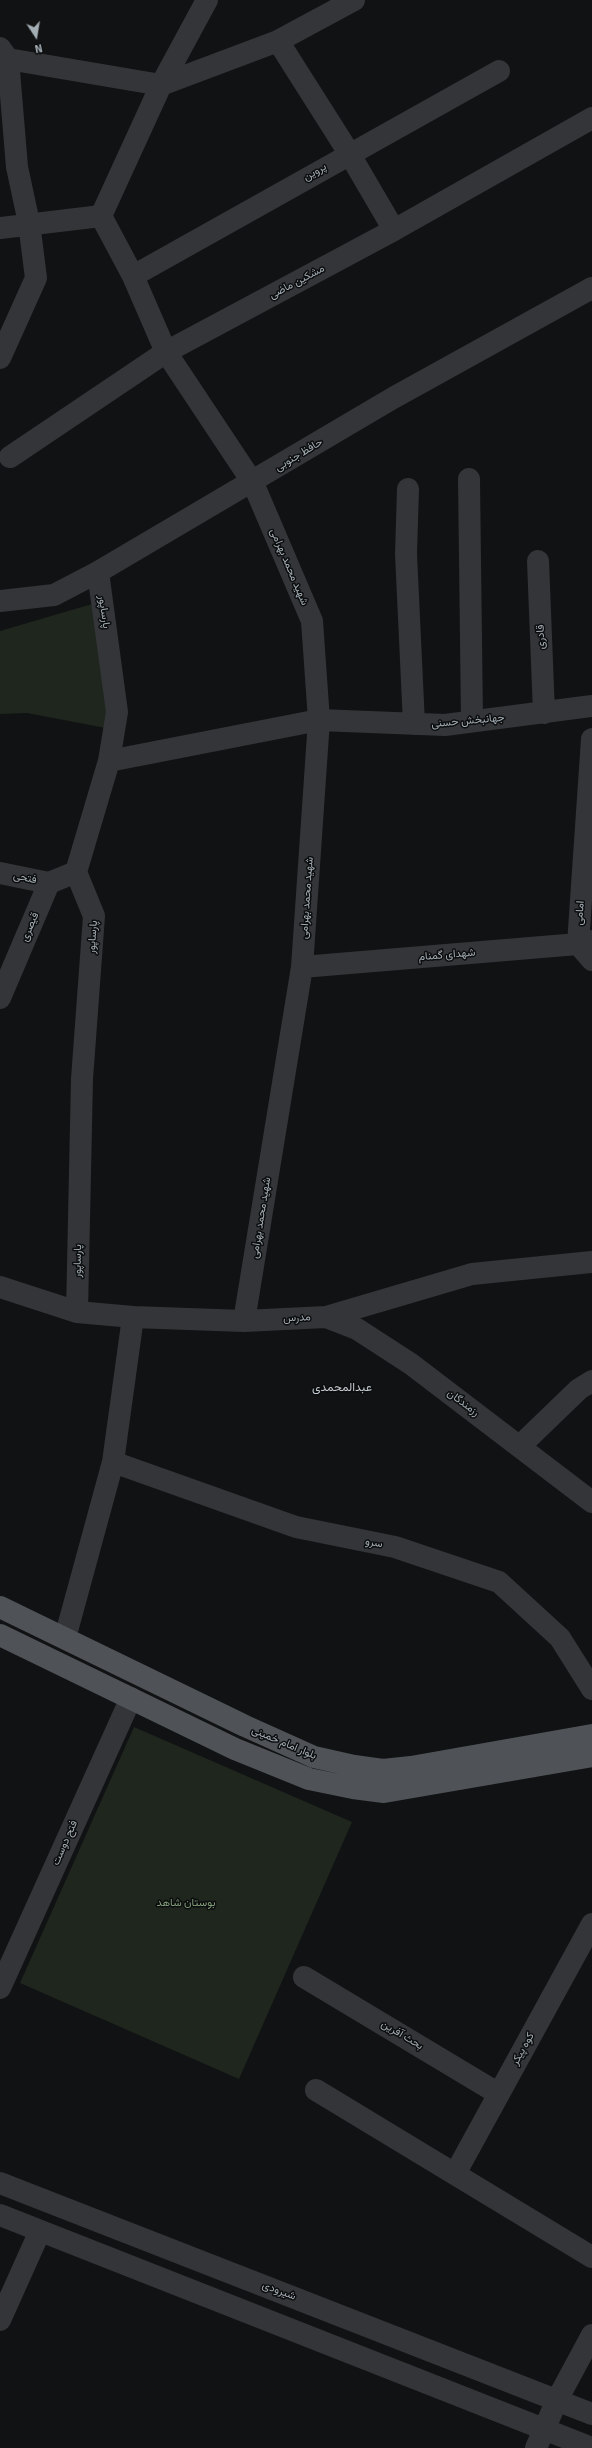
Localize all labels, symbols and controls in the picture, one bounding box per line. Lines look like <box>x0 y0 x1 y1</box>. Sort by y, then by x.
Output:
north arrow <box>16 16 56 56</box>
text: N <box>34 41 44 55</box>
street label: پروین <box>301 160 329 184</box>
street label: مشکین ماضی <box>267 262 327 302</box>
street label: حافظ جنوبی <box>273 436 325 474</box>
street label: شهید محمد بهرامی <box>267 527 311 607</box>
street label: پارساپور <box>95 595 113 629</box>
street label: قادری <box>534 624 548 650</box>
street label: جهانبخش حسنی <box>431 711 505 731</box>
street label: شهید محمد بهرامی <box>298 856 316 940</box>
street label: فتحی <box>12 869 38 887</box>
street label: امامی <box>573 900 587 926</box>
street label: قیصری <box>18 910 42 944</box>
street label: پارساپور <box>85 920 101 954</box>
street label: شهدای گمنام <box>418 946 476 964</box>
street label: شهید محمد بهرامی <box>248 1176 274 1260</box>
street label: پارساپور <box>71 1244 85 1278</box>
street label: مدرس <box>283 1311 311 1325</box>
district label: عبدالمحمدی <box>312 1381 372 1395</box>
street label: رزمندگان <box>444 1387 482 1419</box>
street label: سرو <box>364 1535 384 1551</box>
street label: بلوار امام خمینی <box>250 1723 318 1763</box>
street label: فتح دوست <box>49 1818 81 1868</box>
park label: بوستان شاهد <box>157 1896 215 1910</box>
street label: بحث آفرین <box>378 2017 426 2053</box>
street label: کوه پیکر <box>509 2031 537 2067</box>
street label: شیرودی <box>260 2279 298 2303</box>

